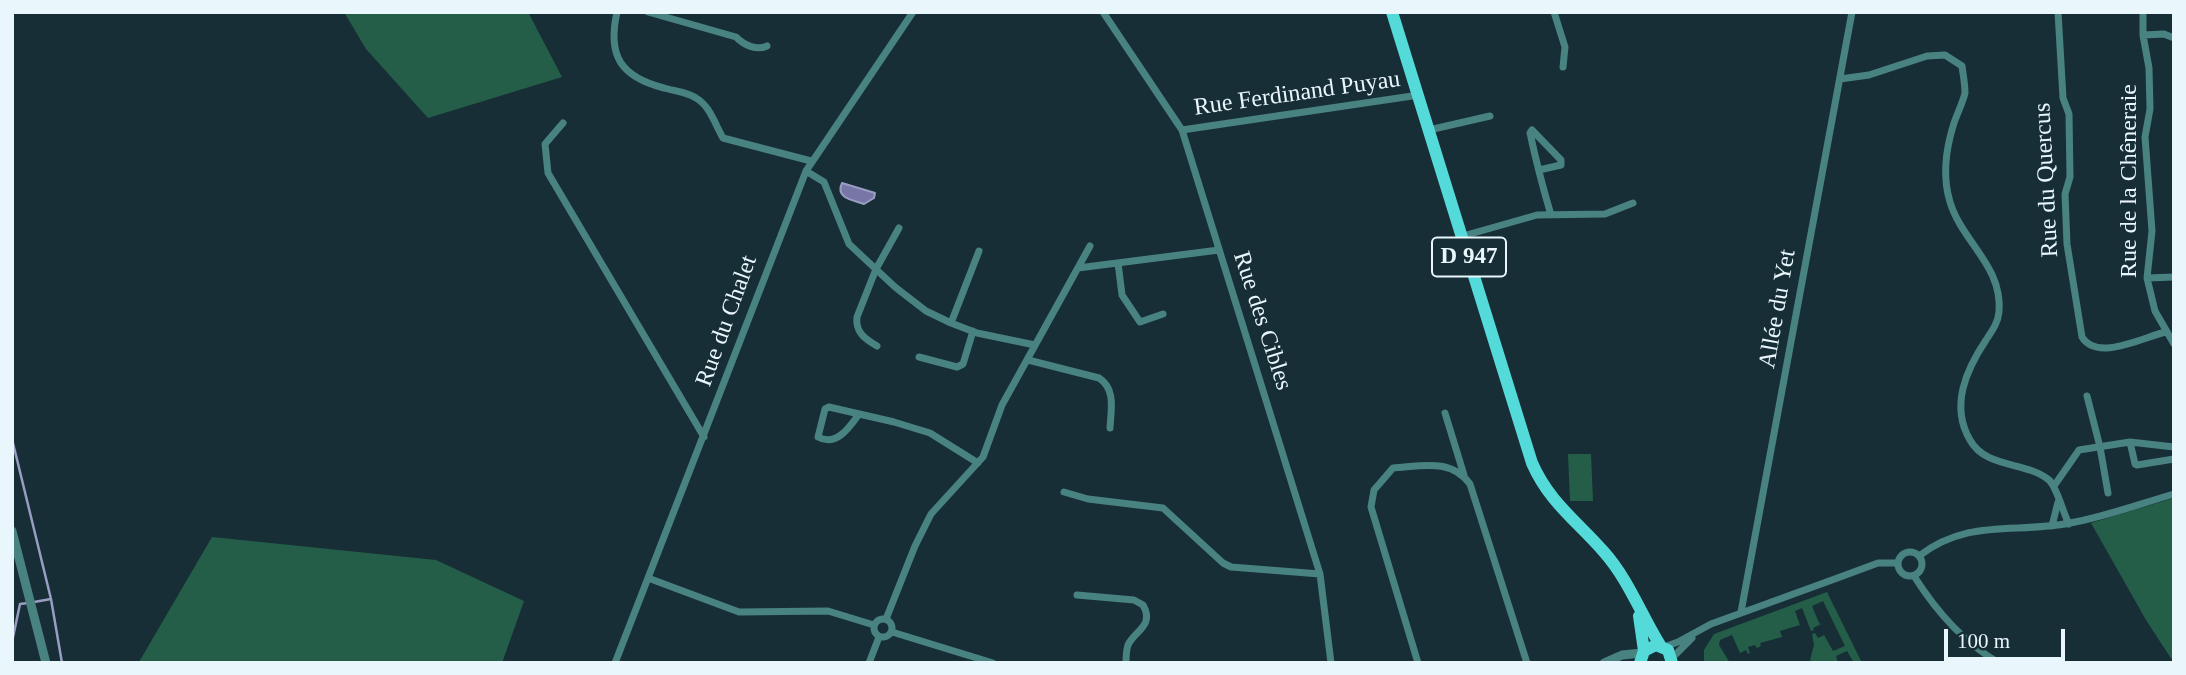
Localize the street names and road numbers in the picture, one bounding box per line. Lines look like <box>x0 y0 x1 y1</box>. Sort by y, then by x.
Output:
street label: Rue Ferdinand Puyau <box>1192 65 1402 123</box>
street label: Rue de la Chêneraie <box>2116 84 2144 278</box>
street label: Rue du Quercus <box>2029 102 2065 258</box>
road number: D 947 <box>1432 238 1506 276</box>
street label: Allée du Yet <box>1753 247 1803 371</box>
street label: Rue des Cibles <box>1226 248 1298 394</box>
street label: Rue du Chalet <box>690 252 764 390</box>

